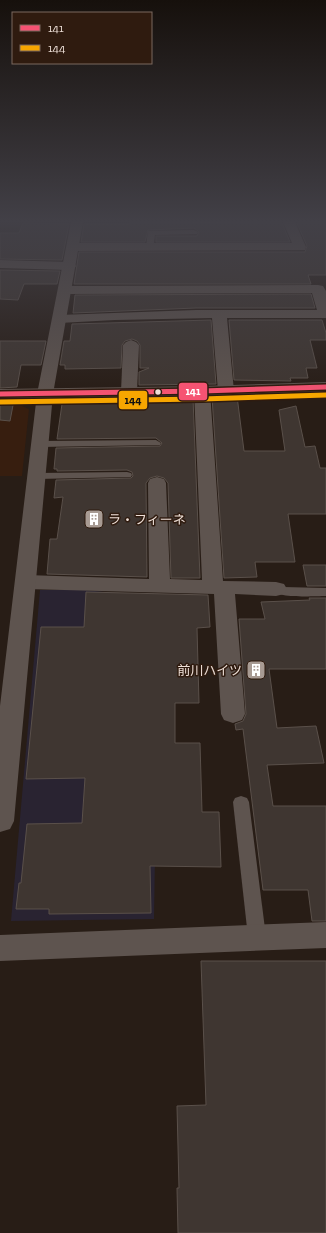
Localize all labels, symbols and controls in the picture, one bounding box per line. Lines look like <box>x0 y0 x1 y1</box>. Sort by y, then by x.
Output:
legend <box>12 12 152 64</box>
text: 141 <box>48 21 64 35</box>
text: 144 <box>48 41 66 55</box>
line badge: 141 <box>178 382 208 401</box>
text: 141 <box>185 385 201 398</box>
unlabelled marker <box>153 387 163 397</box>
line badge: 144 <box>118 390 148 410</box>
text: 144 <box>125 394 142 407</box>
building icon: ラ・フィーネ <box>83 508 105 530</box>
place label: ラ・フィーネ <box>108 512 186 527</box>
building icon: 前川ハイツ <box>245 659 267 681</box>
place label: 前川ハイツ <box>177 663 242 678</box>

